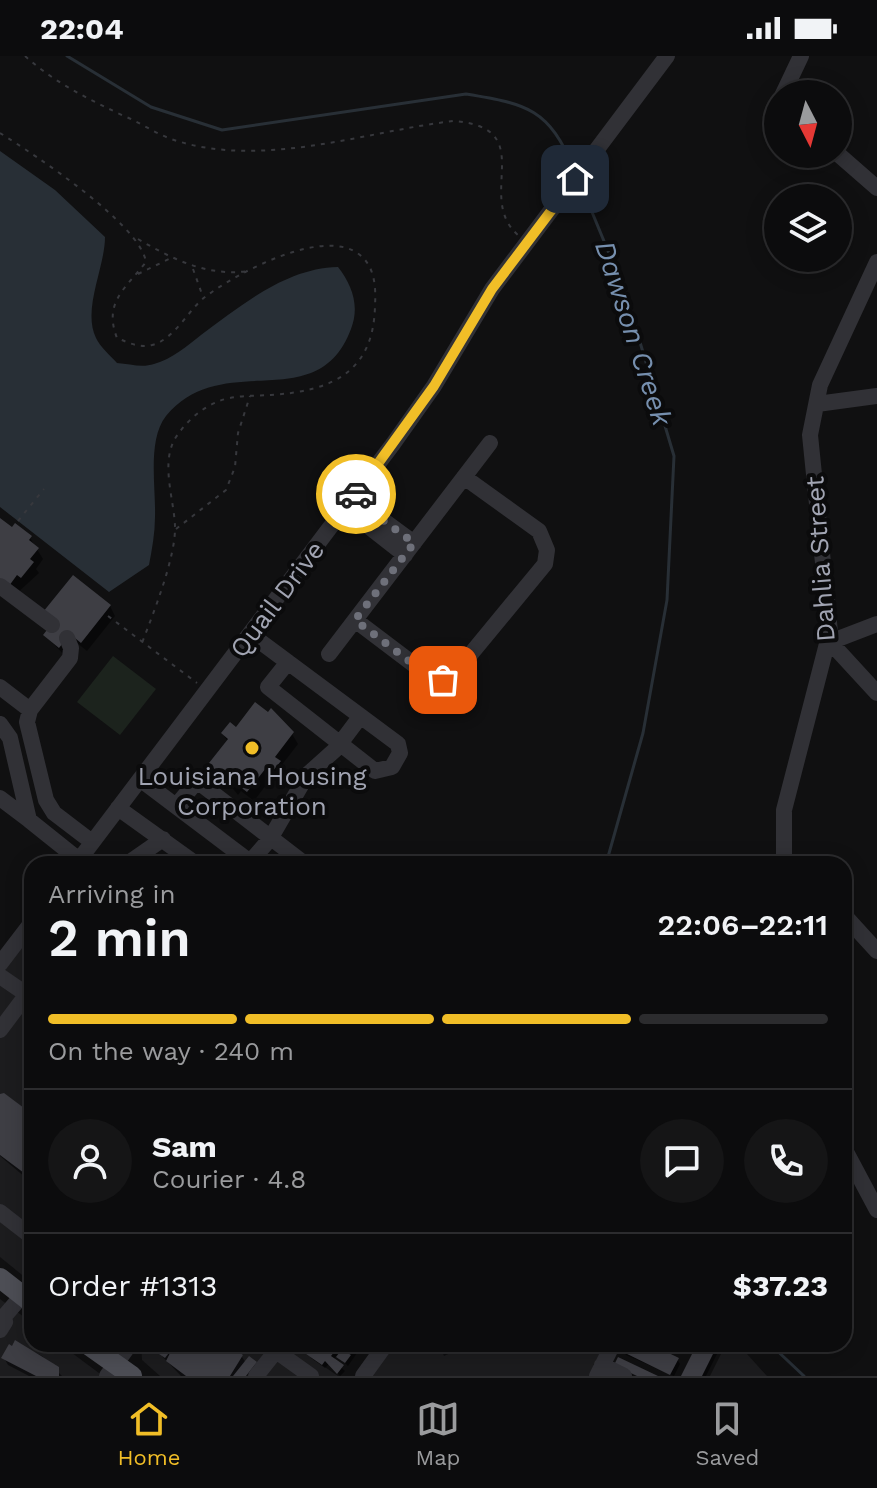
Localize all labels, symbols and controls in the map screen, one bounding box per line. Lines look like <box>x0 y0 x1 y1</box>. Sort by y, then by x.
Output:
text: 22:04 <box>40 11 124 46</box>
north arrow <box>764 80 852 168</box>
map controls <box>764 80 852 272</box>
pin <box>541 145 609 213</box>
icon: home <box>553 157 597 201</box>
button: layers <box>764 184 852 272</box>
water label: Dawson Creek <box>588 236 679 431</box>
courier <box>316 454 396 534</box>
icon: car <box>334 472 378 516</box>
street label: Dahlia Street <box>799 475 841 643</box>
street label: Quail Drive <box>224 535 330 663</box>
pin <box>409 646 477 714</box>
icon: bag <box>421 658 465 702</box>
marker: Louisiana Housing Corporation <box>243 739 261 757</box>
place label: Louisiana Housing Corporation <box>137 761 367 821</box>
text: Arriving in <box>48 879 176 909</box>
text: 22:06–22:11 <box>658 907 828 942</box>
text: 2 min <box>48 908 191 969</box>
text: On the way · 240 m <box>48 1036 294 1066</box>
button: person <box>48 1119 132 1203</box>
button: chat <box>640 1119 724 1203</box>
button: phone <box>744 1119 828 1203</box>
text: Sam <box>152 1129 217 1164</box>
text: Courier · 4.8 <box>152 1164 306 1194</box>
text: Order #1313 <box>48 1268 218 1303</box>
text: $37.23 <box>733 1268 828 1303</box>
tab: Home <box>118 1397 180 1470</box>
tab: Map <box>416 1397 460 1470</box>
tab: Saved <box>696 1397 759 1470</box>

